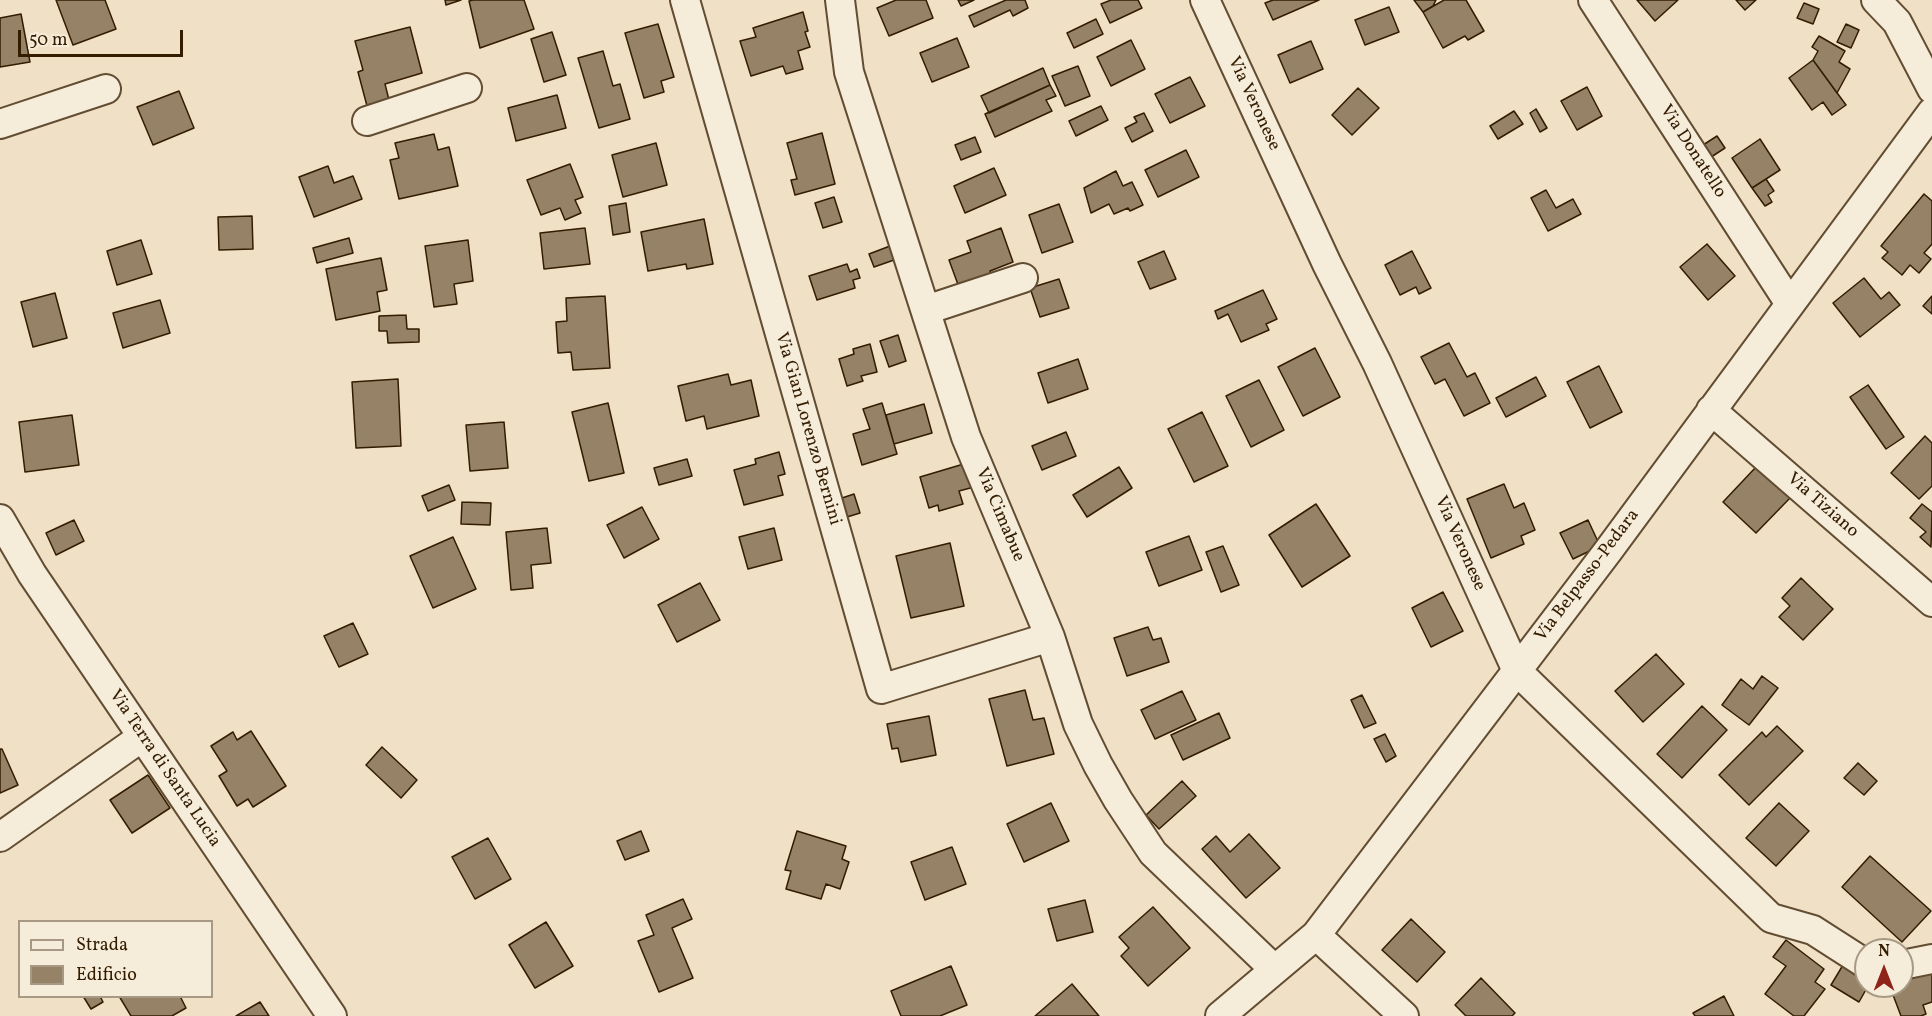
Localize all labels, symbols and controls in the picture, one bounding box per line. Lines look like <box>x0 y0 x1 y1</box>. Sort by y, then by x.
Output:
scale bar <box>21 18 186 56</box>
text: 50 m <box>29 28 68 53</box>
street label: Via Veronese <box>1222 54 1284 154</box>
street label: Via Donatello <box>1654 101 1730 203</box>
street label: Via Gian Lorenzo Bernini <box>769 330 845 528</box>
street label: Via Cimabue <box>970 465 1028 565</box>
street label: Via Tiziano <box>1782 469 1862 543</box>
street label: Via Veronese <box>1429 493 1489 595</box>
street label: Via Belpasso-Pedara <box>1531 506 1645 646</box>
street label: Via Terra di Santa Lucia <box>103 686 225 852</box>
legend <box>18 920 213 998</box>
text: Strada <box>76 933 128 958</box>
north arrow <box>1854 938 1914 998</box>
text: N <box>1878 941 1890 963</box>
text: Edificio <box>76 963 137 988</box>

